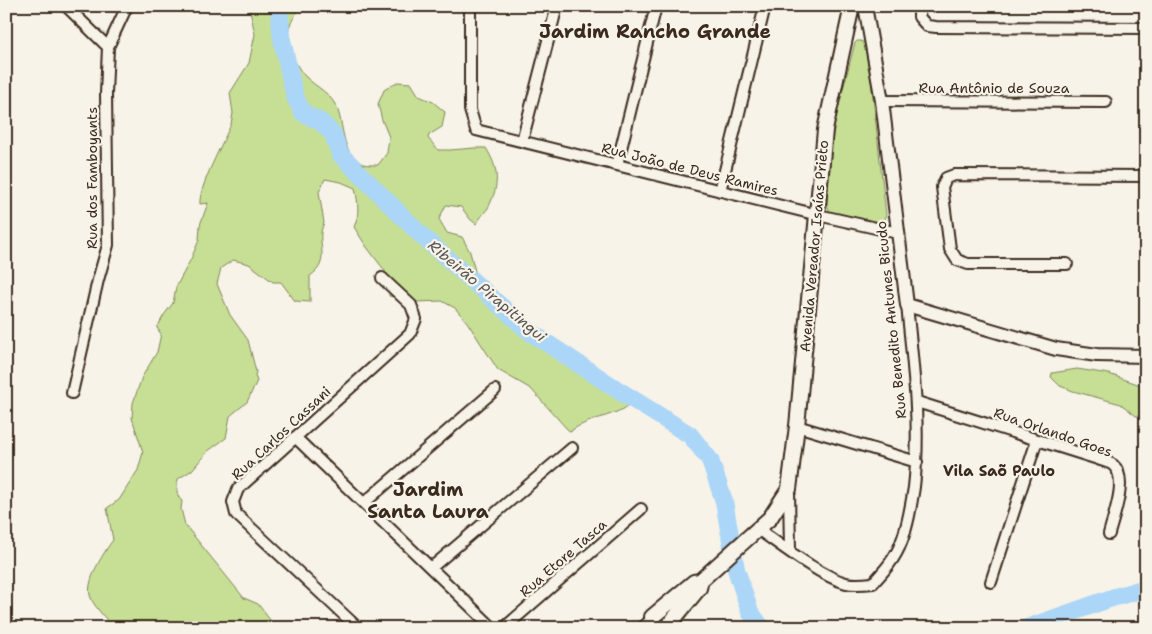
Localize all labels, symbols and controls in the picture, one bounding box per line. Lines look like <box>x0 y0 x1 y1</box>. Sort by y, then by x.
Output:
district label: Jardim Rancho Grande <box>539 19 771 44</box>
street label: Rua Antônio de Souza <box>919 79 1070 97</box>
street label: Rua dos Famboyants <box>83 107 101 249</box>
street label: Rua João de Deus Ramires <box>600 138 780 200</box>
street label: Avenida Vereador Isaías Prieto <box>796 139 832 353</box>
street label: Rua Benedito Antunes Bicudo <box>872 220 910 420</box>
water label: Ribeirão Pirapitingui <box>424 236 551 347</box>
street label: Rua Carlos Cassani <box>227 382 335 484</box>
street label: Rua Orlando Goes <box>991 403 1115 461</box>
district label: Vila Saõ Paulo <box>943 461 1055 481</box>
district label: Jardim Santa Laura <box>367 477 489 524</box>
street label: Rua Etore Tasca <box>516 515 610 601</box>

